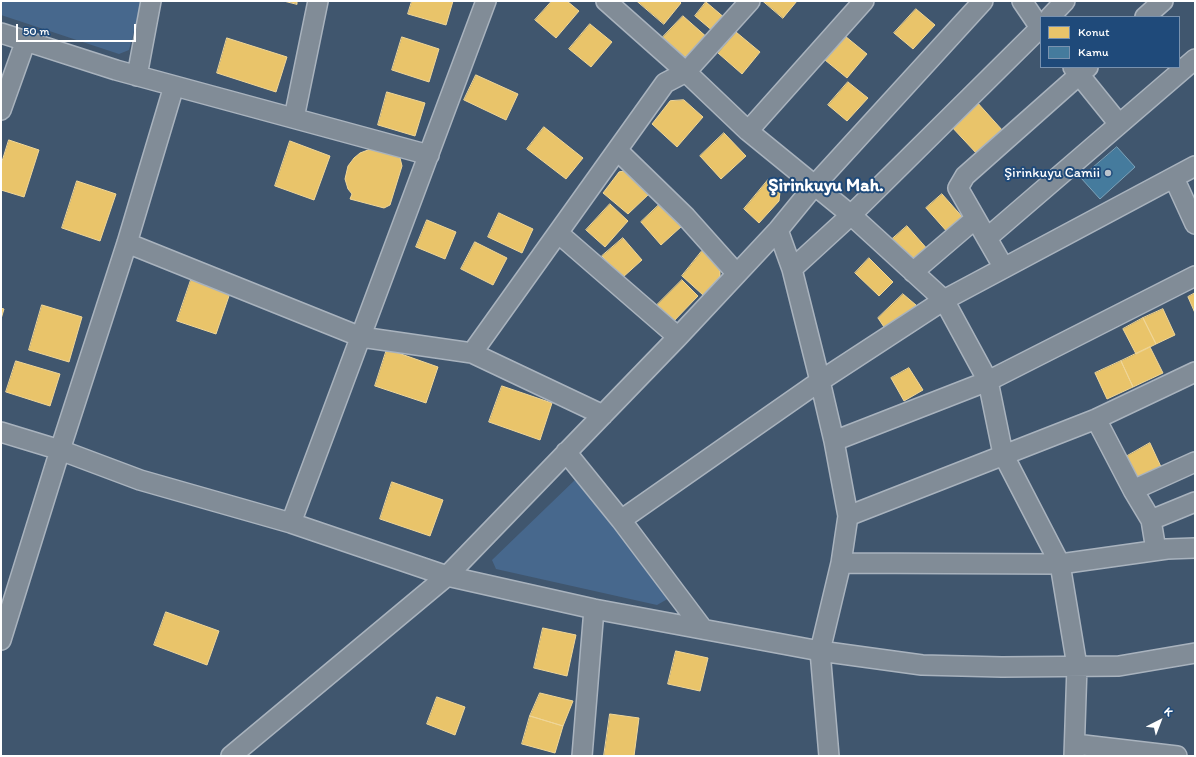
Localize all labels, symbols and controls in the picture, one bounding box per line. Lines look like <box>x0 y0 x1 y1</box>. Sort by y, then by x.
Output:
scale bar <box>18 16 138 42</box>
legend <box>1040 16 1180 68</box>
text: 50 m <box>23 24 49 38</box>
text: Konut <box>1078 25 1110 39</box>
text: Kamu <box>1078 45 1109 59</box>
place label: Şirinkuyu Camii <box>1004 165 1100 181</box>
marker: Şirinkuyu Camii <box>1103 168 1113 178</box>
district label: Şirinkuyu Mah. <box>768 175 884 197</box>
north arrow <box>1140 701 1180 741</box>
text: K <box>1161 705 1175 719</box>

